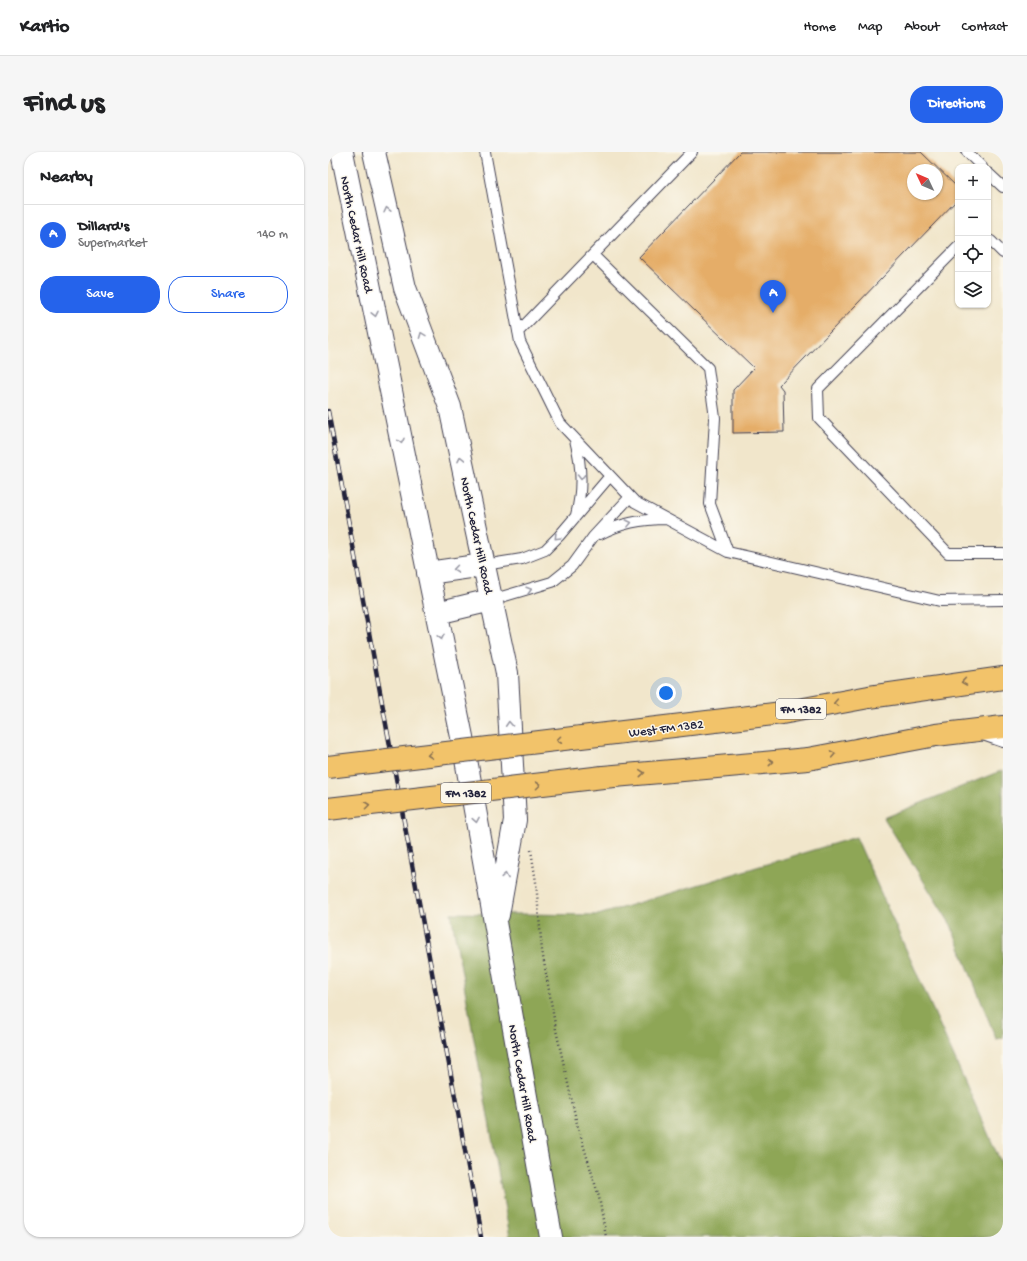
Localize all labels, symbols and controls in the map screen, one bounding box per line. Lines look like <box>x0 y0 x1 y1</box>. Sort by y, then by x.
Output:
text: Kartio <box>20 16 69 39</box>
text: Home <box>804 19 836 36</box>
text: Map <box>858 19 882 36</box>
text: About <box>904 19 940 36</box>
text: Contact <box>962 19 1007 36</box>
button: Directions <box>910 86 1003 123</box>
text: Find us <box>24 88 104 121</box>
north arrow <box>907 164 943 200</box>
map controls <box>955 164 991 308</box>
button: + <box>955 164 991 200</box>
text: Nearby <box>40 168 93 188</box>
street label: North Cedar Hill Road <box>336 175 376 296</box>
button: − <box>955 200 991 236</box>
one-way arrow <box>383 207 391 213</box>
text: Dillard's <box>78 218 129 236</box>
text: A <box>49 227 57 242</box>
text: 140 m <box>257 227 288 242</box>
text: Supermarket <box>78 236 147 251</box>
button: locate <box>955 236 991 272</box>
button: layers <box>955 272 991 308</box>
button: Save <box>40 276 160 313</box>
button: Share <box>168 276 288 313</box>
pin: A <box>760 280 786 313</box>
one-way arrow <box>370 310 378 317</box>
one-way arrow <box>419 331 427 338</box>
one-way arrow <box>396 438 405 444</box>
one-way arrow <box>457 455 465 462</box>
one-way arrow <box>577 474 586 480</box>
street label: North Cedar Hill Road <box>456 476 496 597</box>
one-way arrow <box>626 519 632 527</box>
one-way arrow <box>555 533 562 540</box>
one-way arrow <box>453 564 459 573</box>
one-way arrow <box>525 586 532 595</box>
one-way arrow <box>437 634 445 640</box>
one-way arrow <box>961 677 967 686</box>
your location <box>656 683 676 703</box>
one-way arrow <box>833 698 839 706</box>
road number: FM 1382 <box>776 699 826 719</box>
street label: West FM 1382 <box>628 717 705 742</box>
one-way arrow <box>505 721 514 727</box>
one-way arrow <box>556 735 562 744</box>
one-way arrow <box>427 750 433 759</box>
one-way arrow <box>830 750 836 759</box>
one-way arrow <box>768 757 774 766</box>
one-way arrow <box>639 769 645 778</box>
one-way arrow <box>535 781 541 790</box>
road number: FM 1382 <box>441 783 491 803</box>
one-way arrow <box>364 801 370 810</box>
one-way arrow <box>471 816 480 823</box>
one-way arrow <box>500 873 509 879</box>
street label: North Cedar Hill Road <box>504 1024 539 1145</box>

